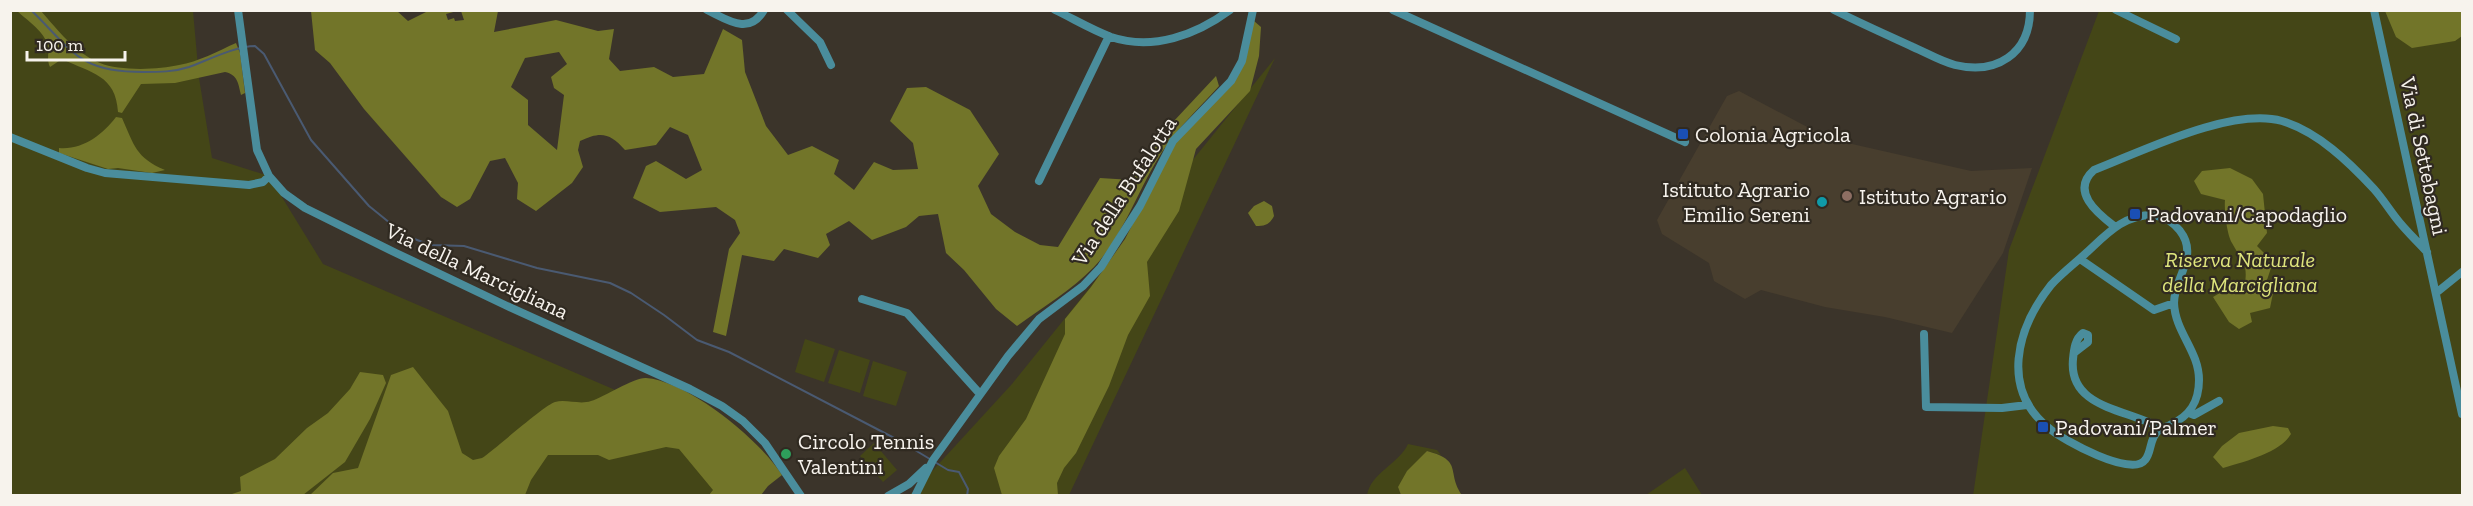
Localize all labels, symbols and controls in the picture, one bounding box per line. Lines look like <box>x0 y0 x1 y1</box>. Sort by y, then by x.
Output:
scale bar <box>27 24 124 62</box>
text: 100 m <box>36 34 84 56</box>
street label: Via di Settebagni <box>2394 74 2454 237</box>
street label: Via della Bufalotta <box>1065 111 1183 272</box>
place label: Colonia Agricola <box>1695 121 1851 148</box>
marker: Colonia Agricola <box>1676 127 1690 141</box>
place label: Istituto Agrario Emilio Sereni <box>1662 176 1810 228</box>
place label: Istituto Agrario <box>1859 183 2007 210</box>
marker: Istituto Agrario <box>1840 189 1854 203</box>
marker: Istituto Agrario Emilio Sereni <box>1815 195 1829 209</box>
place label: Padovani/Capodaglio <box>2147 201 2347 228</box>
marker: Padovani/Capodaglio <box>2128 207 2142 221</box>
street label: Via della Marcigliana <box>380 216 573 325</box>
park label: Riserva Naturale della Marcigliana <box>2162 246 2318 298</box>
place label: Padovani/Palmer <box>2055 414 2217 441</box>
marker: Padovani/Palmer <box>2036 420 2050 434</box>
place label: Circolo Tennis Valentini <box>797 428 934 480</box>
marker: Circolo Tennis Valentini <box>779 447 793 461</box>

